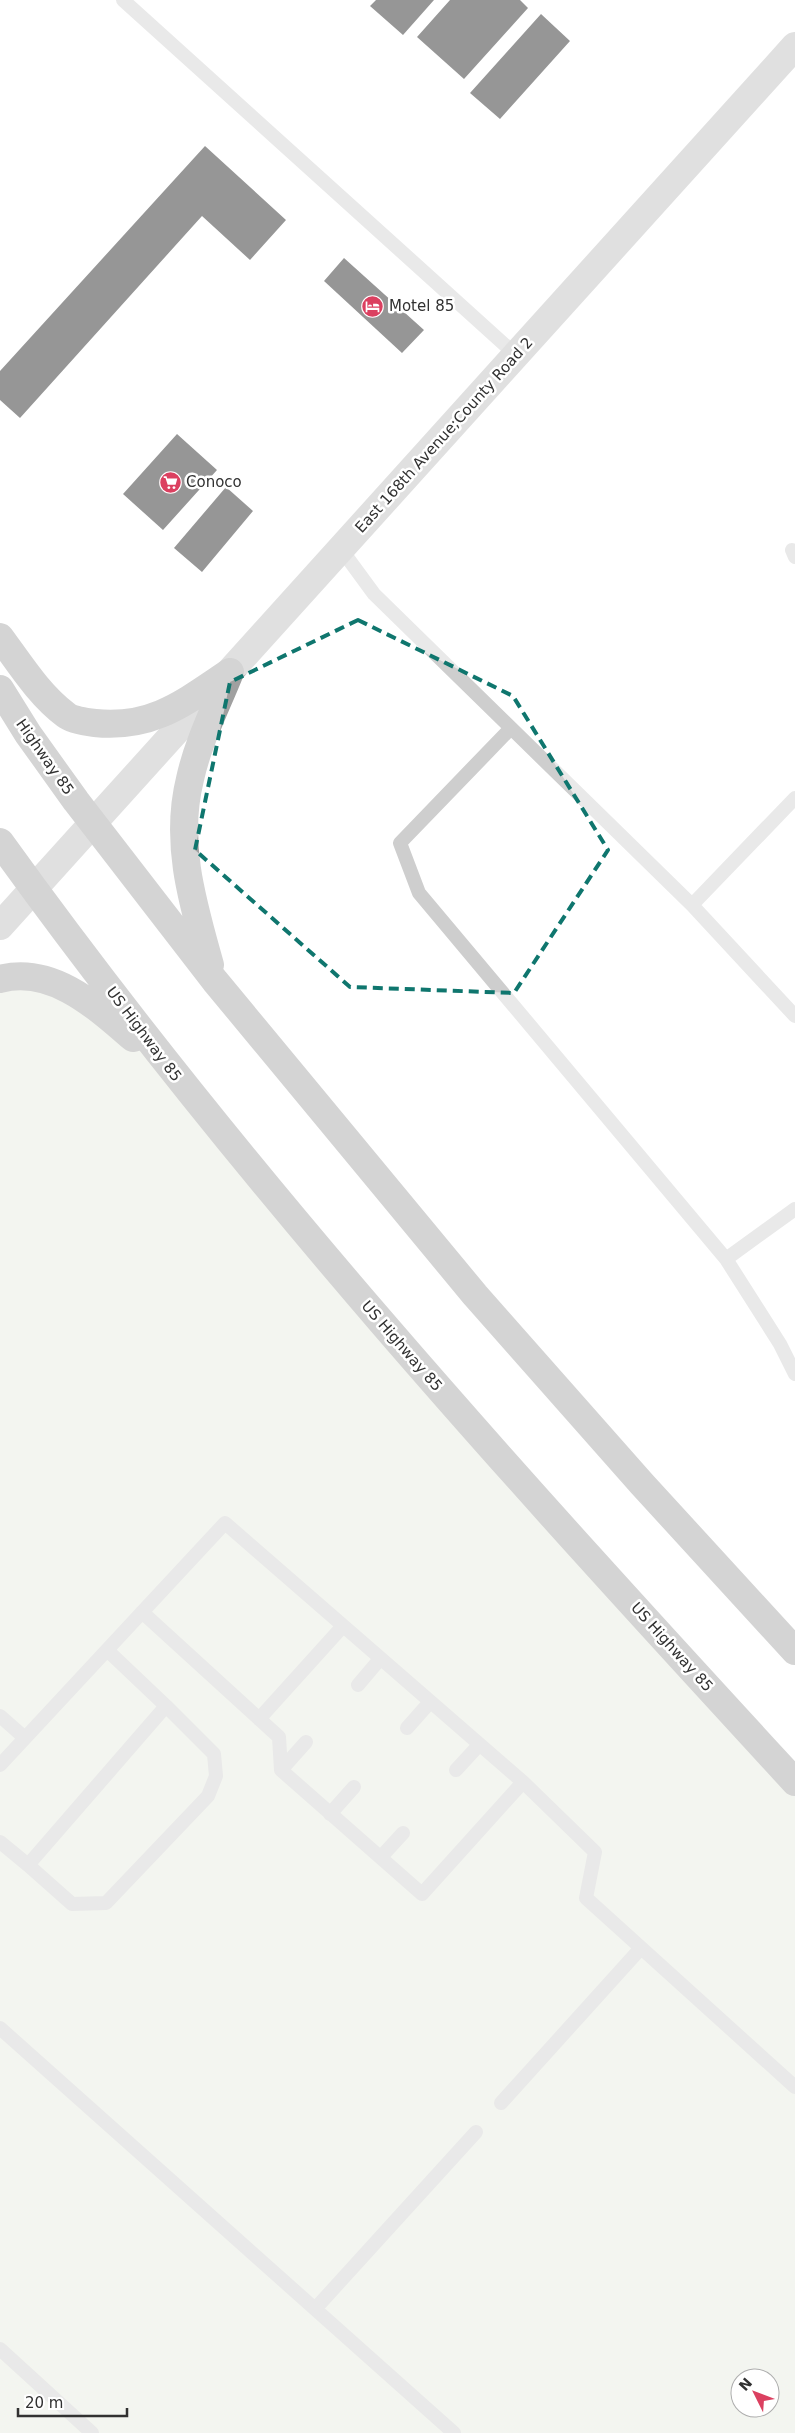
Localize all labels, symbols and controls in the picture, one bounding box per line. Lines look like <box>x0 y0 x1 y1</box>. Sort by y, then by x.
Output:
hotel icon: Motel 85 <box>361 294 385 318</box>
place label: Motel 85 <box>389 297 454 315</box>
street label: East 168th Avenue;County Road 2 <box>351 334 537 536</box>
supermarket icon: Conoco <box>158 470 182 494</box>
place label: Conoco <box>186 473 242 491</box>
street label: Highway 85 <box>12 716 78 798</box>
street label: US Highway 85 <box>103 983 185 1085</box>
street label: US Highway 85 <box>358 1297 446 1395</box>
street label: US Highway 85 <box>627 1599 717 1695</box>
north arrow <box>730 2368 780 2418</box>
text: N <box>735 2375 755 2394</box>
scale bar <box>18 2386 126 2418</box>
text: 20 m <box>25 2394 63 2412</box>

